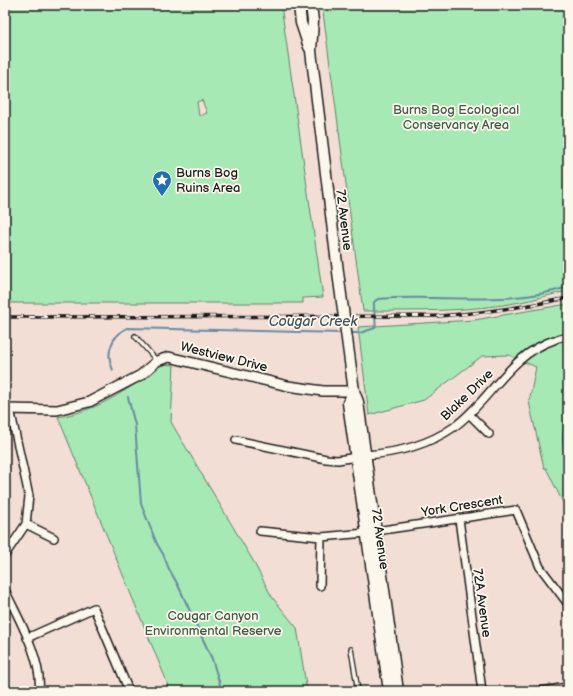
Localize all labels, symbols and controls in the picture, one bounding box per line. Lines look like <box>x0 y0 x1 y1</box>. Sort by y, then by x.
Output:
park label: Burns Bog Ecological Conservancy Area <box>393 102 519 133</box>
place label: Burns Bog Ruins Area <box>176 165 240 196</box>
place icon: Burns Bog Ruins Area <box>151 169 173 197</box>
street label: 72 Avenue <box>332 189 356 252</box>
water label: Cougar Creek <box>269 313 358 330</box>
street label: Westview Drive <box>179 338 269 376</box>
street label: Blake Drive <box>437 366 497 424</box>
street label: York Crescent <box>419 492 504 520</box>
street label: 72 Avenue <box>368 508 392 571</box>
street label: 72A Avenue <box>469 568 495 639</box>
park label: Cougar Canyon Environmental Reserve <box>144 608 282 639</box>

